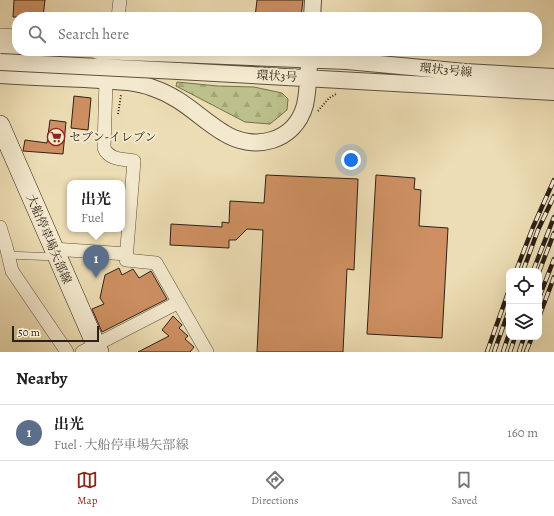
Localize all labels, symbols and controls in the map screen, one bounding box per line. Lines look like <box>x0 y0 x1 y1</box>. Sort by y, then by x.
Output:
search box <box>12 12 542 56</box>
icon: search <box>26 23 48 45</box>
text: Search here <box>58 24 129 44</box>
street label: 環状3号線 <box>419 60 473 80</box>
street label: 環状3号 <box>256 67 298 85</box>
supermarket icon: セブン-イレブン <box>46 127 66 147</box>
place label: セブン-イレブン <box>69 129 157 145</box>
your location <box>341 150 361 170</box>
popup <box>67 180 125 232</box>
text: 出光 <box>81 189 111 209</box>
street label: 大船停車場矢部線 <box>23 192 75 286</box>
text: Fuel <box>81 209 104 226</box>
pin: 1 <box>83 245 109 278</box>
map controls <box>506 268 542 340</box>
button: locate <box>506 268 542 304</box>
button: layers <box>506 304 542 340</box>
scale bar <box>12 324 99 343</box>
text: 50 m <box>18 325 40 340</box>
text: Nearby <box>16 367 67 390</box>
text: 出光 <box>54 414 84 434</box>
text: 1 <box>27 424 31 441</box>
text: 160 m <box>507 424 538 441</box>
text: Fuel · 大船停車場矢部線 <box>54 436 188 453</box>
tab: Map <box>76 469 98 508</box>
tab: Directions <box>251 469 299 508</box>
tab: Saved <box>451 469 478 508</box>

